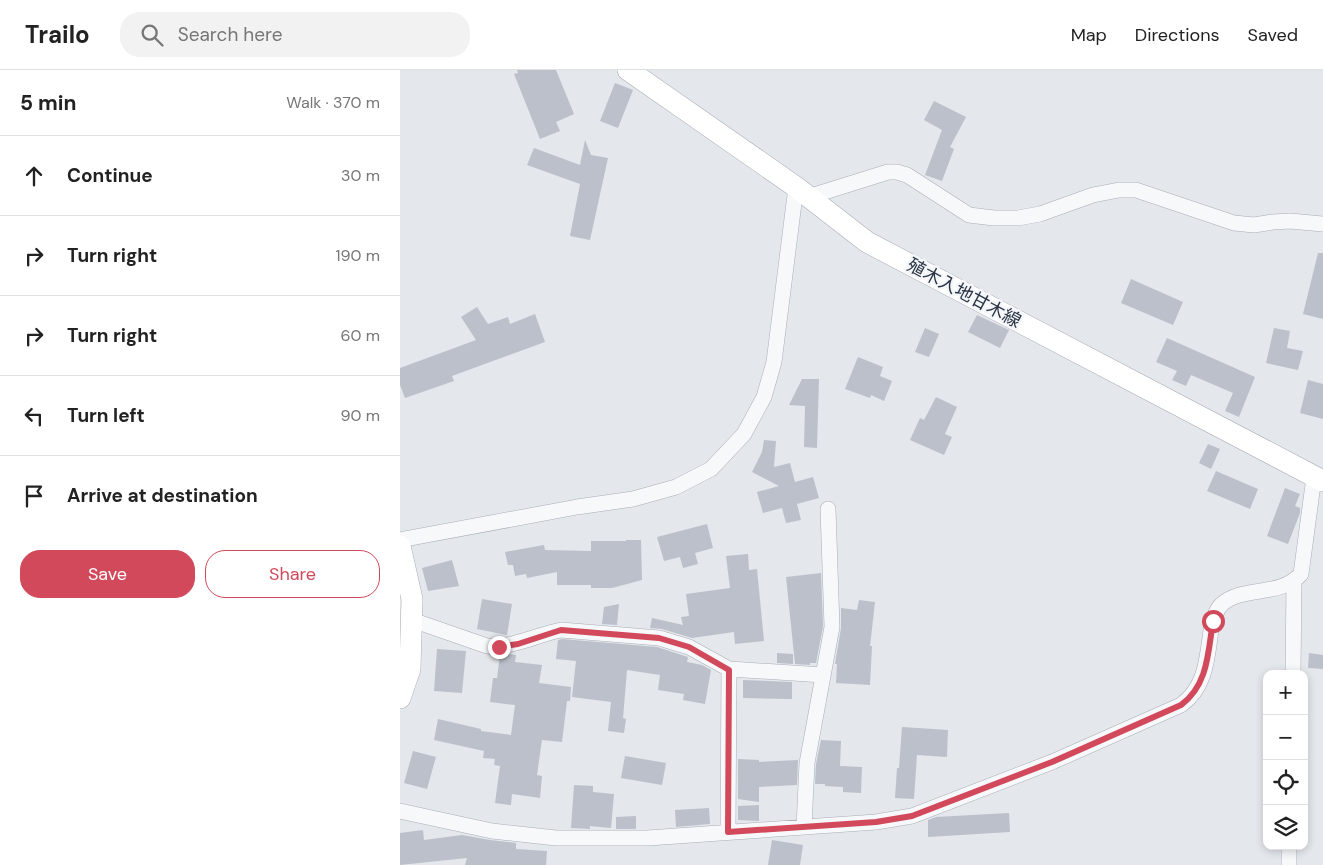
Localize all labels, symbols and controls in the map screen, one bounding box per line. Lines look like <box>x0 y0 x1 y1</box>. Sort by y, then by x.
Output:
search box <box>120 12 470 57</box>
text: Trailo <box>25 19 90 50</box>
icon: search <box>138 21 166 49</box>
text: Search here <box>178 22 283 47</box>
text: Map <box>1071 23 1107 47</box>
text: Directions <box>1135 23 1220 47</box>
text: Saved <box>1248 23 1298 47</box>
text: 5 min <box>20 89 76 117</box>
text: Walk · 370 m <box>286 92 380 113</box>
icon: ahead <box>20 162 48 190</box>
text: Continue <box>67 163 153 188</box>
text: 30 m <box>341 165 380 186</box>
icon: right <box>20 242 48 270</box>
text: Turn right <box>67 243 157 268</box>
text: 190 m <box>336 245 380 266</box>
street label: 殖木入地甘木線 <box>903 253 1025 333</box>
icon: right <box>20 322 48 350</box>
text: Turn right <box>67 323 157 348</box>
text: 60 m <box>340 325 380 346</box>
icon: left <box>20 402 48 430</box>
text: Turn left <box>67 403 145 428</box>
text: 90 m <box>340 405 380 426</box>
icon: arrive <box>20 482 48 510</box>
text: Arrive at destination <box>67 483 258 508</box>
button: Save <box>20 550 195 598</box>
button: Share <box>205 550 380 598</box>
route start <box>1202 610 1225 633</box>
route end <box>488 636 511 659</box>
map controls <box>1263 670 1308 850</box>
button: + <box>1263 670 1308 715</box>
button: − <box>1263 715 1308 760</box>
button: locate <box>1263 760 1308 805</box>
button: layers <box>1263 805 1308 850</box>

